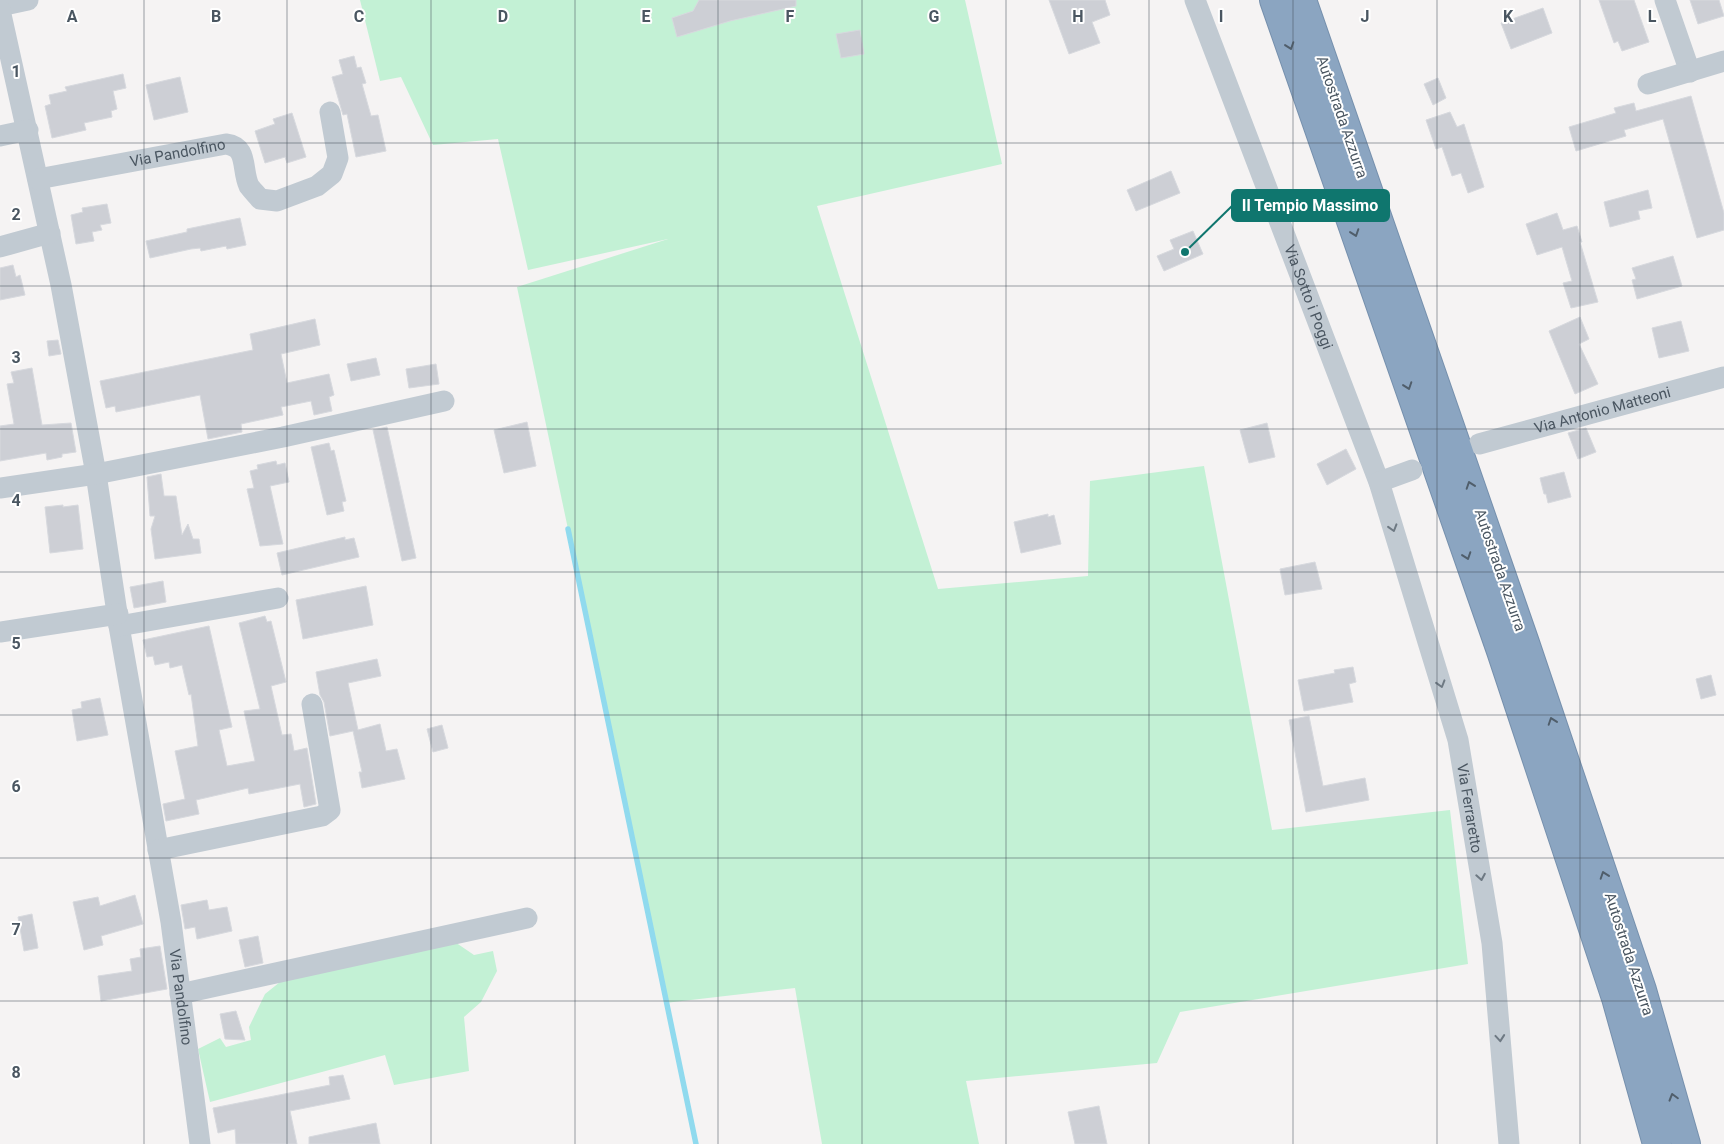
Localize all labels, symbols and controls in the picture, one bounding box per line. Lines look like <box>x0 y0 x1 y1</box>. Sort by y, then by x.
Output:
text: A <box>67 7 78 26</box>
text: B <box>211 7 221 26</box>
text: C <box>354 7 364 26</box>
text: D <box>498 7 508 26</box>
text: E <box>642 7 651 26</box>
text: F <box>786 7 795 26</box>
text: G <box>929 7 940 26</box>
text: H <box>1072 7 1084 26</box>
text: I <box>1219 7 1223 26</box>
text: J <box>1361 7 1369 26</box>
text: K <box>1503 7 1514 26</box>
text: L <box>1648 7 1657 26</box>
one-way arrow <box>1284 41 1294 50</box>
street label: Autostrada Azzurra <box>1313 53 1371 181</box>
text: 1 <box>11 62 21 81</box>
street label: Via Pandolfino <box>128 135 227 171</box>
callout: Il Tempio Massimo <box>1232 190 1389 221</box>
text: Il Tempio Massimo <box>1242 196 1378 215</box>
text: 2 <box>11 205 21 224</box>
one-way arrow <box>1349 228 1359 236</box>
street label: Via Sotto i Poggi <box>1280 242 1337 352</box>
text: 3 <box>11 348 21 367</box>
one-way arrow <box>1402 381 1412 390</box>
street label: Via Antonio Matteoni <box>1532 383 1673 437</box>
one-way arrow <box>1466 481 1476 490</box>
text: 4 <box>11 491 21 510</box>
street label: Autostrada Azzurra <box>1471 506 1529 634</box>
one-way arrow <box>1388 524 1398 532</box>
one-way arrow <box>1462 551 1472 560</box>
text: 5 <box>11 634 21 653</box>
one-way arrow <box>1436 679 1446 687</box>
one-way arrow <box>1547 718 1557 726</box>
street label: Via Ferraretto <box>1453 762 1486 854</box>
text: 6 <box>11 777 21 796</box>
one-way arrow <box>1599 871 1609 880</box>
one-way arrow <box>1476 872 1486 881</box>
street label: Autostrada Azzurra <box>1601 890 1657 1018</box>
text: 7 <box>11 920 21 939</box>
street label: Via Pandolfino <box>166 948 196 1046</box>
one-way arrow <box>1494 1034 1505 1042</box>
text: 8 <box>11 1063 21 1082</box>
one-way arrow <box>1668 1094 1678 1102</box>

